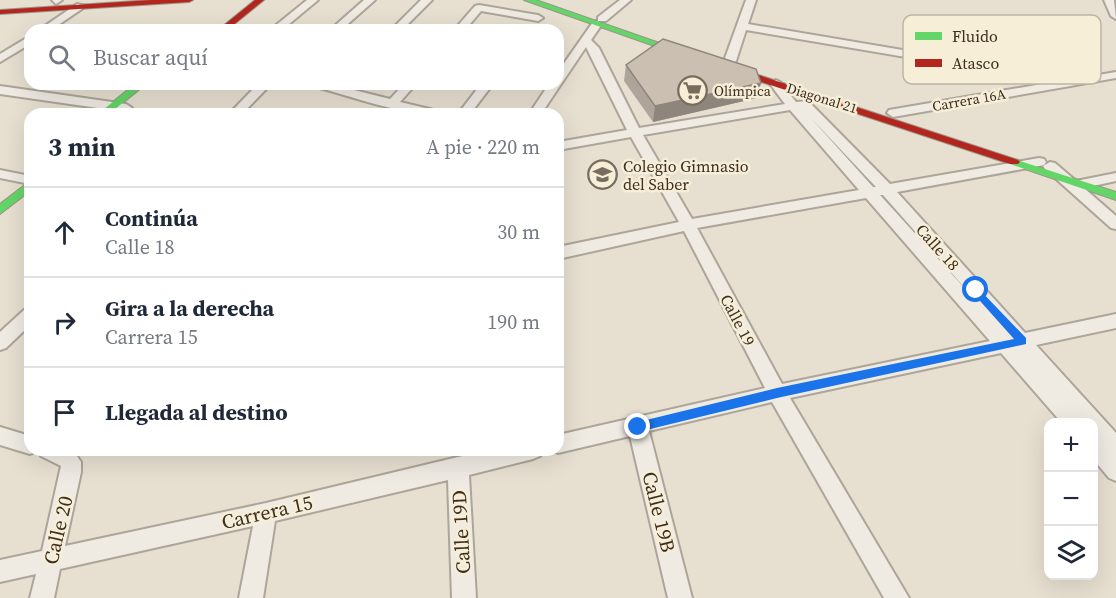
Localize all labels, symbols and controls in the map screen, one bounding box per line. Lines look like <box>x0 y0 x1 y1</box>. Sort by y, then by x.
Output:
legend <box>903 15 1101 84</box>
search box <box>24 24 564 90</box>
text: Fluido <box>952 25 998 47</box>
icon: search <box>45 41 78 74</box>
text: Buscar aquí <box>93 42 208 72</box>
text: Atasco <box>952 52 999 74</box>
supermarket icon: Olímpica <box>677 75 709 107</box>
street label: Diagonal 21 <box>784 78 860 118</box>
place label: Olímpica <box>714 81 772 101</box>
street label: Carrera 16A <box>931 84 1008 116</box>
text: 3 min <box>48 129 115 165</box>
text: A pie · 220 m <box>426 133 540 161</box>
place label: Colegio Gimnasio del Saber <box>623 155 749 195</box>
school or university icon: Colegio Gimnasio del Saber <box>586 159 618 191</box>
text: Continúa <box>105 203 198 233</box>
icon: ahead <box>48 216 81 249</box>
text: 30 m <box>497 218 540 246</box>
street label: Calle 18 <box>911 219 965 275</box>
text: Calle 18 <box>105 233 175 261</box>
route start <box>962 276 988 302</box>
street label: Calle 19 <box>715 290 761 350</box>
text: Gira a la derecha <box>105 293 274 323</box>
icon: right <box>48 306 81 339</box>
text: 190 m <box>487 308 540 336</box>
text: Carrera 15 <box>105 323 198 351</box>
icon: arrive <box>48 396 81 429</box>
text: Llegada al destino <box>105 397 288 427</box>
route end <box>624 413 650 439</box>
map controls <box>1044 418 1098 580</box>
button: + <box>1044 418 1098 472</box>
street label: Calle 19B <box>635 469 683 555</box>
button: − <box>1044 472 1098 526</box>
street label: Carrera 15 <box>219 488 315 536</box>
street label: Calle 19D <box>445 489 477 575</box>
street label: Calle 20 <box>37 493 79 567</box>
button: layers <box>1044 526 1098 580</box>

